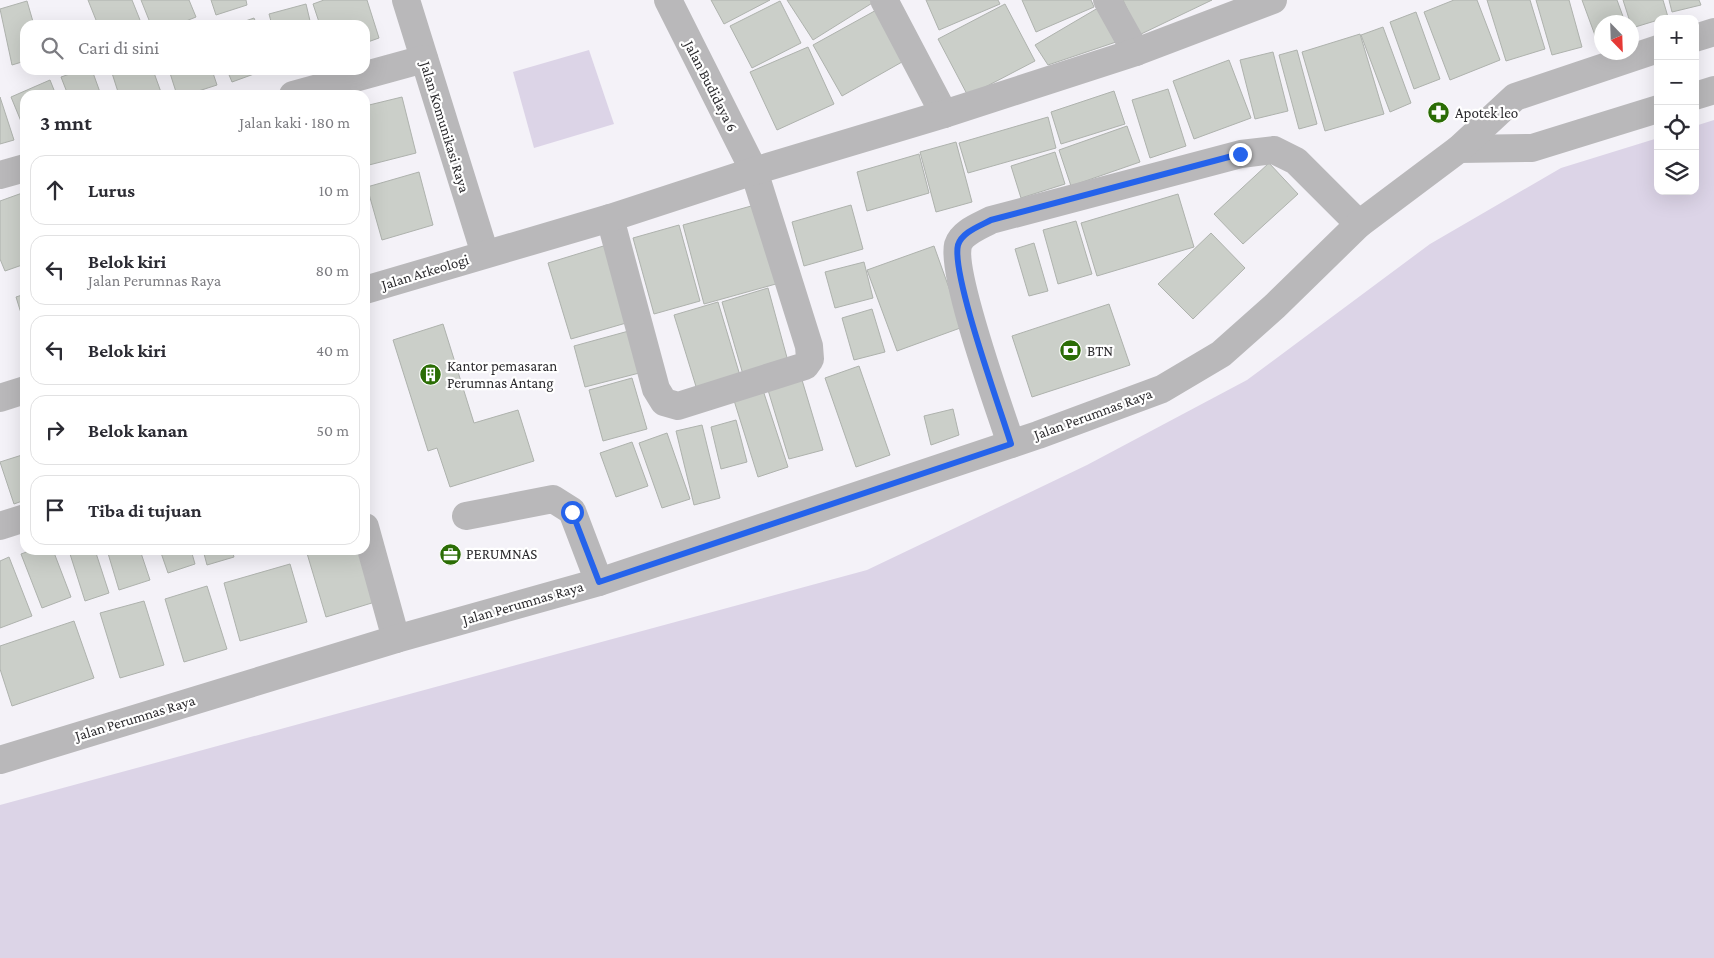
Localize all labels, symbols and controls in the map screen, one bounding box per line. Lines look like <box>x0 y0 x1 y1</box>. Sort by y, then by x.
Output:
north arrow <box>1594 15 1639 60</box>
map controls <box>1654 15 1699 195</box>
button: + <box>1654 15 1699 60</box>
search box <box>20 20 370 75</box>
icon: search <box>38 34 66 62</box>
street label: Jalan Budidaya 6 <box>679 36 741 135</box>
text: Cari di sini <box>78 37 159 58</box>
street label: Jalan Komunikasi Raya <box>416 57 473 195</box>
button: − <box>1654 60 1699 105</box>
pharmacy icon: Apotek leo <box>1427 101 1451 125</box>
place label: Apotek leo <box>1455 105 1518 122</box>
button: locate <box>1654 105 1699 150</box>
text: 3 mnt <box>40 111 92 135</box>
text: Jalan kaki · 180 m <box>239 114 350 131</box>
route end <box>1229 143 1252 166</box>
button: layers <box>1654 150 1699 195</box>
icon: ahead <box>41 176 69 204</box>
text: Lurus <box>88 180 135 201</box>
text: 10 m <box>319 182 349 199</box>
text: Belok kiri <box>88 251 166 272</box>
street label: Jalan Arkeologi <box>377 251 471 294</box>
icon: left <box>41 256 69 284</box>
text: 80 m <box>315 262 349 279</box>
text: Jalan Perumnas Raya <box>88 272 221 289</box>
icon: left <box>41 336 69 364</box>
bank icon: BTN <box>1059 339 1083 363</box>
text: Belok kiri <box>88 340 166 361</box>
text: 40 m <box>316 342 349 359</box>
place label: BTN <box>1087 343 1113 359</box>
place label: Kantor pemasaran Perumnas Antang <box>447 358 557 392</box>
building icon: Kantor pemasaran Perumnas Antang <box>419 363 443 387</box>
street label: Jalan Perumnas Raya <box>1030 385 1155 444</box>
icon: right <box>41 416 69 444</box>
text: Belok kanan <box>88 420 188 441</box>
text: 50 m <box>317 422 349 439</box>
icon: arrive <box>41 496 69 524</box>
text: Tiba di tujuan <box>88 500 202 521</box>
route start <box>561 501 584 524</box>
office icon: PERUMNAS <box>438 542 462 566</box>
place label: PERUMNAS <box>466 546 537 562</box>
street label: Jalan Perumnas Raya <box>459 578 586 629</box>
street label: Jalan Perumnas Raya <box>71 692 197 745</box>

